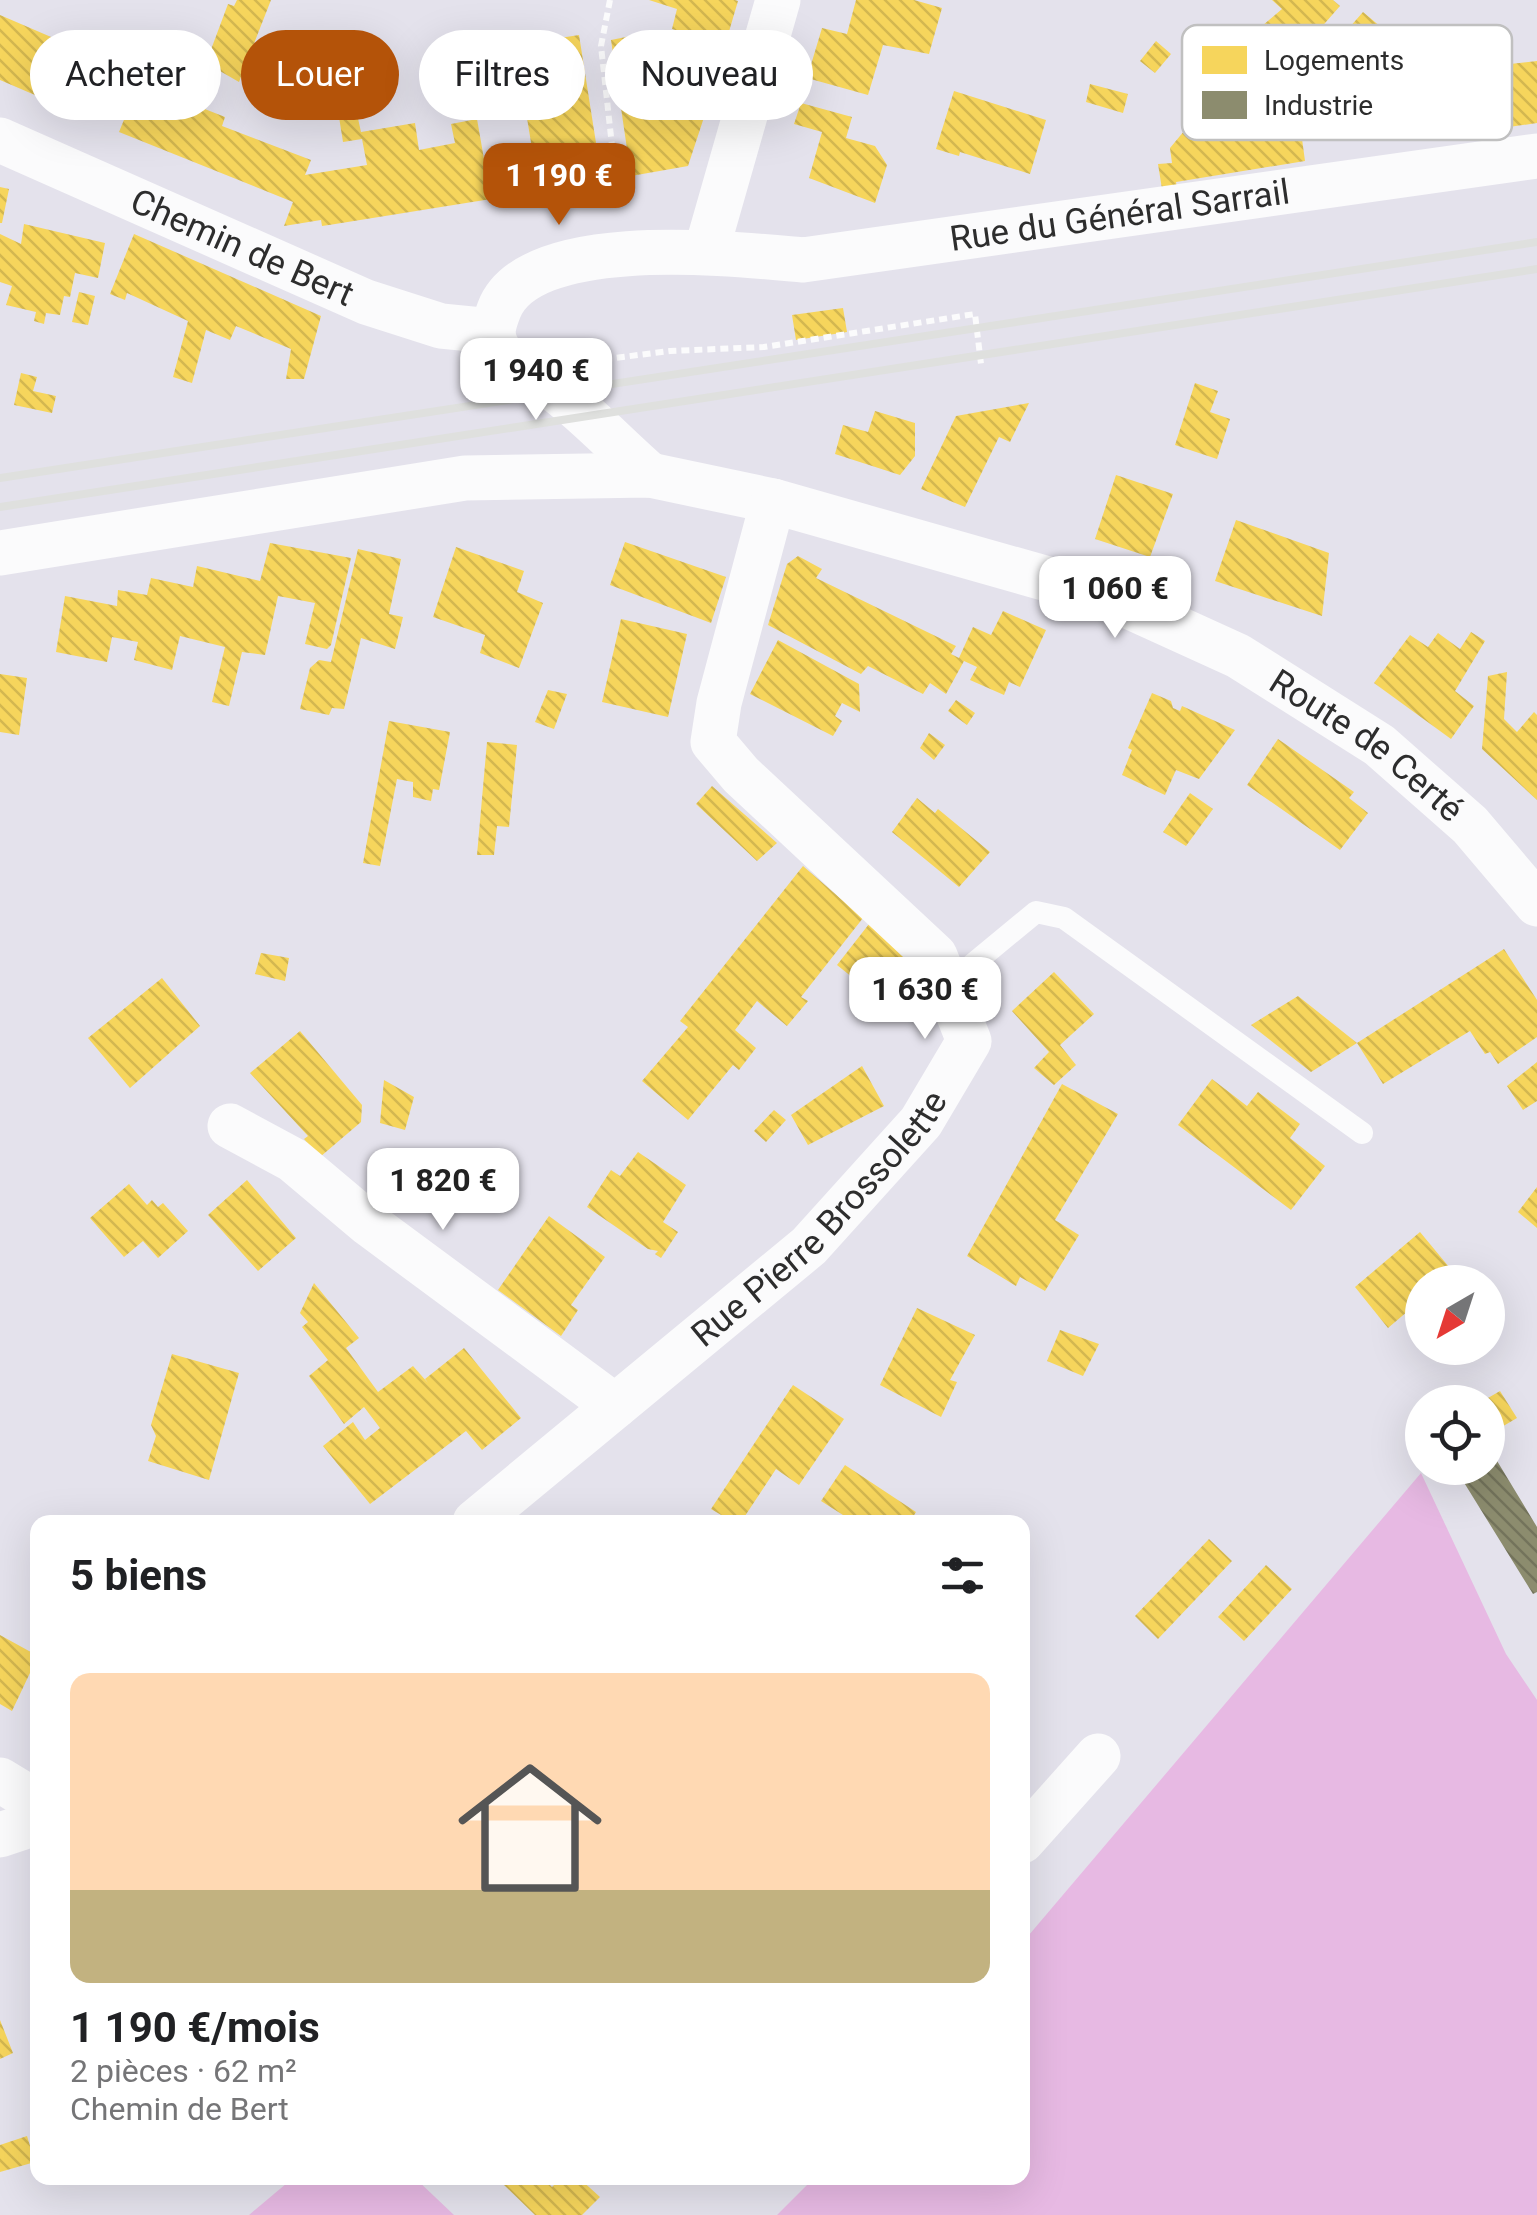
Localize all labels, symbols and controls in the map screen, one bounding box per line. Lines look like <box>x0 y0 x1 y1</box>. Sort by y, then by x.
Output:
legend <box>1182 25 1512 140</box>
chip: Acheter <box>30 30 221 120</box>
chip: Louer <box>241 30 399 120</box>
chip: Filtres <box>419 30 585 120</box>
chip: Nouveau <box>605 30 813 120</box>
text: Logements <box>1264 44 1404 77</box>
text: Industrie <box>1264 89 1373 122</box>
pin: 1 190 € <box>467 143 651 228</box>
text: 1 190 € <box>505 156 613 194</box>
street label: Rue du Général Sarrail <box>947 171 1292 259</box>
street label: Chemin de Bert <box>125 180 360 314</box>
pin: 1 940 € <box>444 338 628 423</box>
text: 1 940 € <box>482 351 590 389</box>
pin: 1 060 € <box>1023 556 1207 641</box>
text: 1 060 € <box>1061 569 1169 607</box>
street label: Route de Certé <box>1262 661 1472 830</box>
pin: 1 630 € <box>833 957 1017 1042</box>
text: 1 630 € <box>871 970 979 1008</box>
street label: Rue Pierre Brossolette <box>683 1084 955 1355</box>
pin: 1 820 € <box>351 1148 535 1233</box>
text: 1 820 € <box>389 1161 497 1199</box>
north arrow <box>1405 1265 1505 1365</box>
map controls <box>1405 1265 1505 1485</box>
button: locate <box>1405 1385 1505 1485</box>
icon: filters <box>935 1548 990 1603</box>
text: 5 biens <box>70 1551 207 1600</box>
icon: home <box>440 1738 620 1918</box>
text: 1 190 €/mois <box>70 2003 320 2052</box>
text: 2 pièces · 62 m² <box>70 2052 297 2090</box>
text: Chemin de Bert <box>70 2090 289 2128</box>

